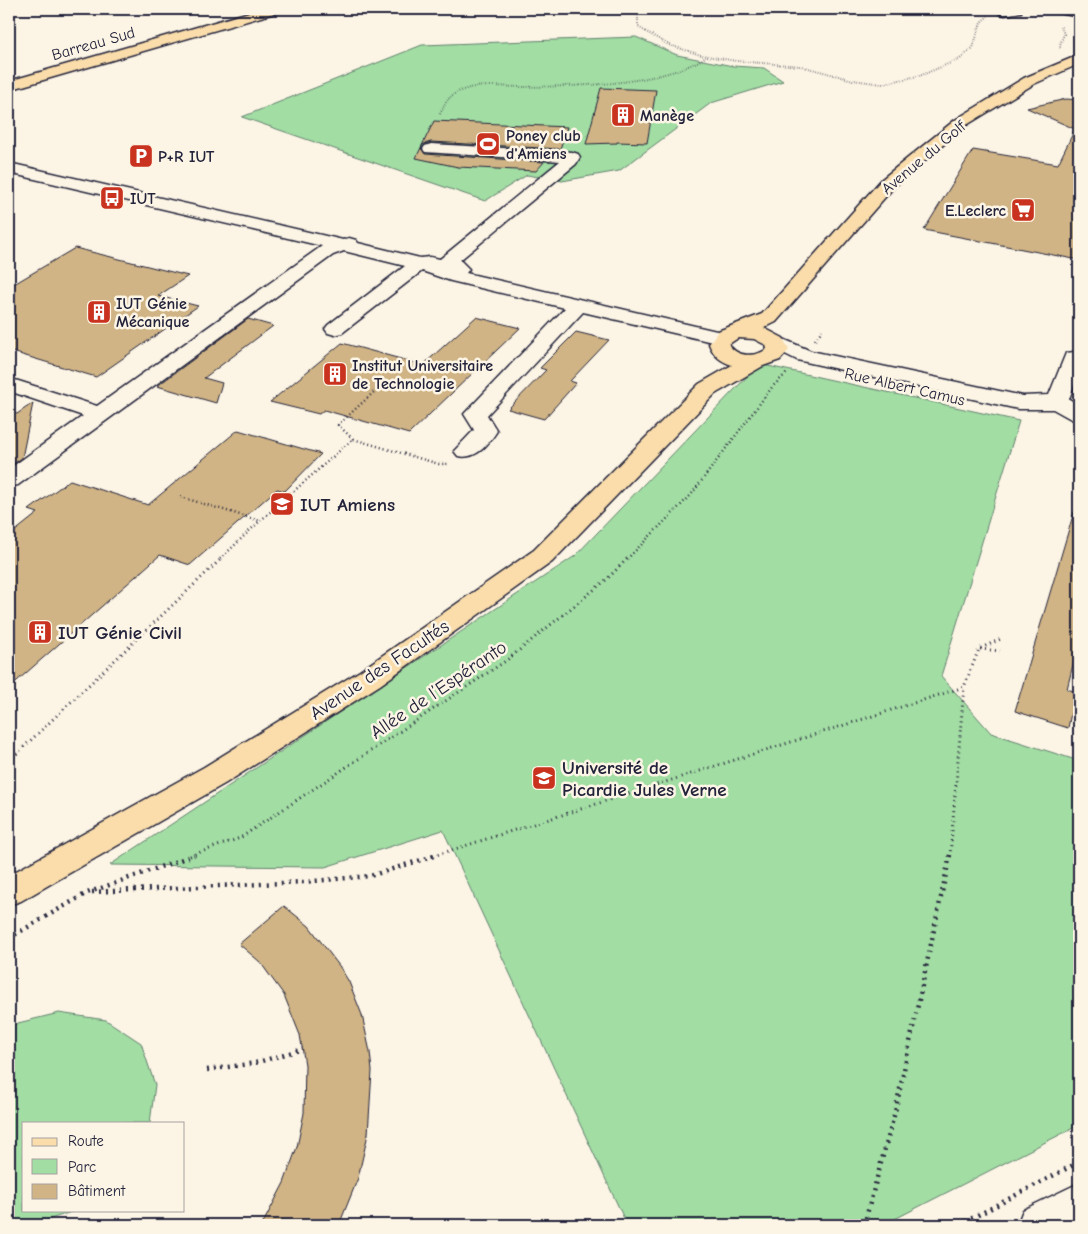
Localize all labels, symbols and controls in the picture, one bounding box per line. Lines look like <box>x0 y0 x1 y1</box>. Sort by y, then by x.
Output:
street label: Barreau Sud <box>50 23 137 64</box>
building icon: Manège <box>610 102 636 128</box>
place label: Manège <box>640 107 694 125</box>
street label: Avenue du Golf <box>878 116 970 198</box>
place label: Poney club d'Amiens <box>506 127 581 163</box>
sports icon: Poney club d'Amiens <box>475 131 501 157</box>
parking icon: P+R IUT <box>128 143 154 169</box>
place label: P+R IUT <box>158 148 215 166</box>
bus stop icon: IUT <box>99 185 125 211</box>
place label: IUT <box>130 190 156 208</box>
supermarket icon: E.Leclerc <box>1010 197 1036 223</box>
place label: E.Leclerc <box>945 202 1006 220</box>
place label: IUT Génie Mécanique <box>116 295 189 331</box>
building icon: IUT Génie Mécanique <box>86 299 112 325</box>
place label: Institut Universitaire de Technologie <box>352 357 493 393</box>
building icon: Institut Universitaire de Technologie <box>322 361 348 387</box>
street label: Rue Albert Camus <box>843 364 967 410</box>
school or university icon: IUT Amiens <box>269 491 295 517</box>
place label: IUT Amiens <box>300 494 395 516</box>
street label: Avenue des Facultés <box>306 615 453 725</box>
building icon: IUT Génie Civil <box>27 619 53 645</box>
place label: IUT Génie Civil <box>58 622 182 644</box>
street label: Allée de l’Espéranto <box>366 636 511 744</box>
place label: Université de Picardie Jules Verne <box>562 757 727 801</box>
school or university icon: Université de Picardie Jules Verne <box>531 765 557 791</box>
legend <box>22 1122 185 1212</box>
text: Route <box>68 1132 104 1150</box>
text: Parc <box>68 1158 96 1176</box>
text: Bâtiment <box>68 1182 126 1200</box>

